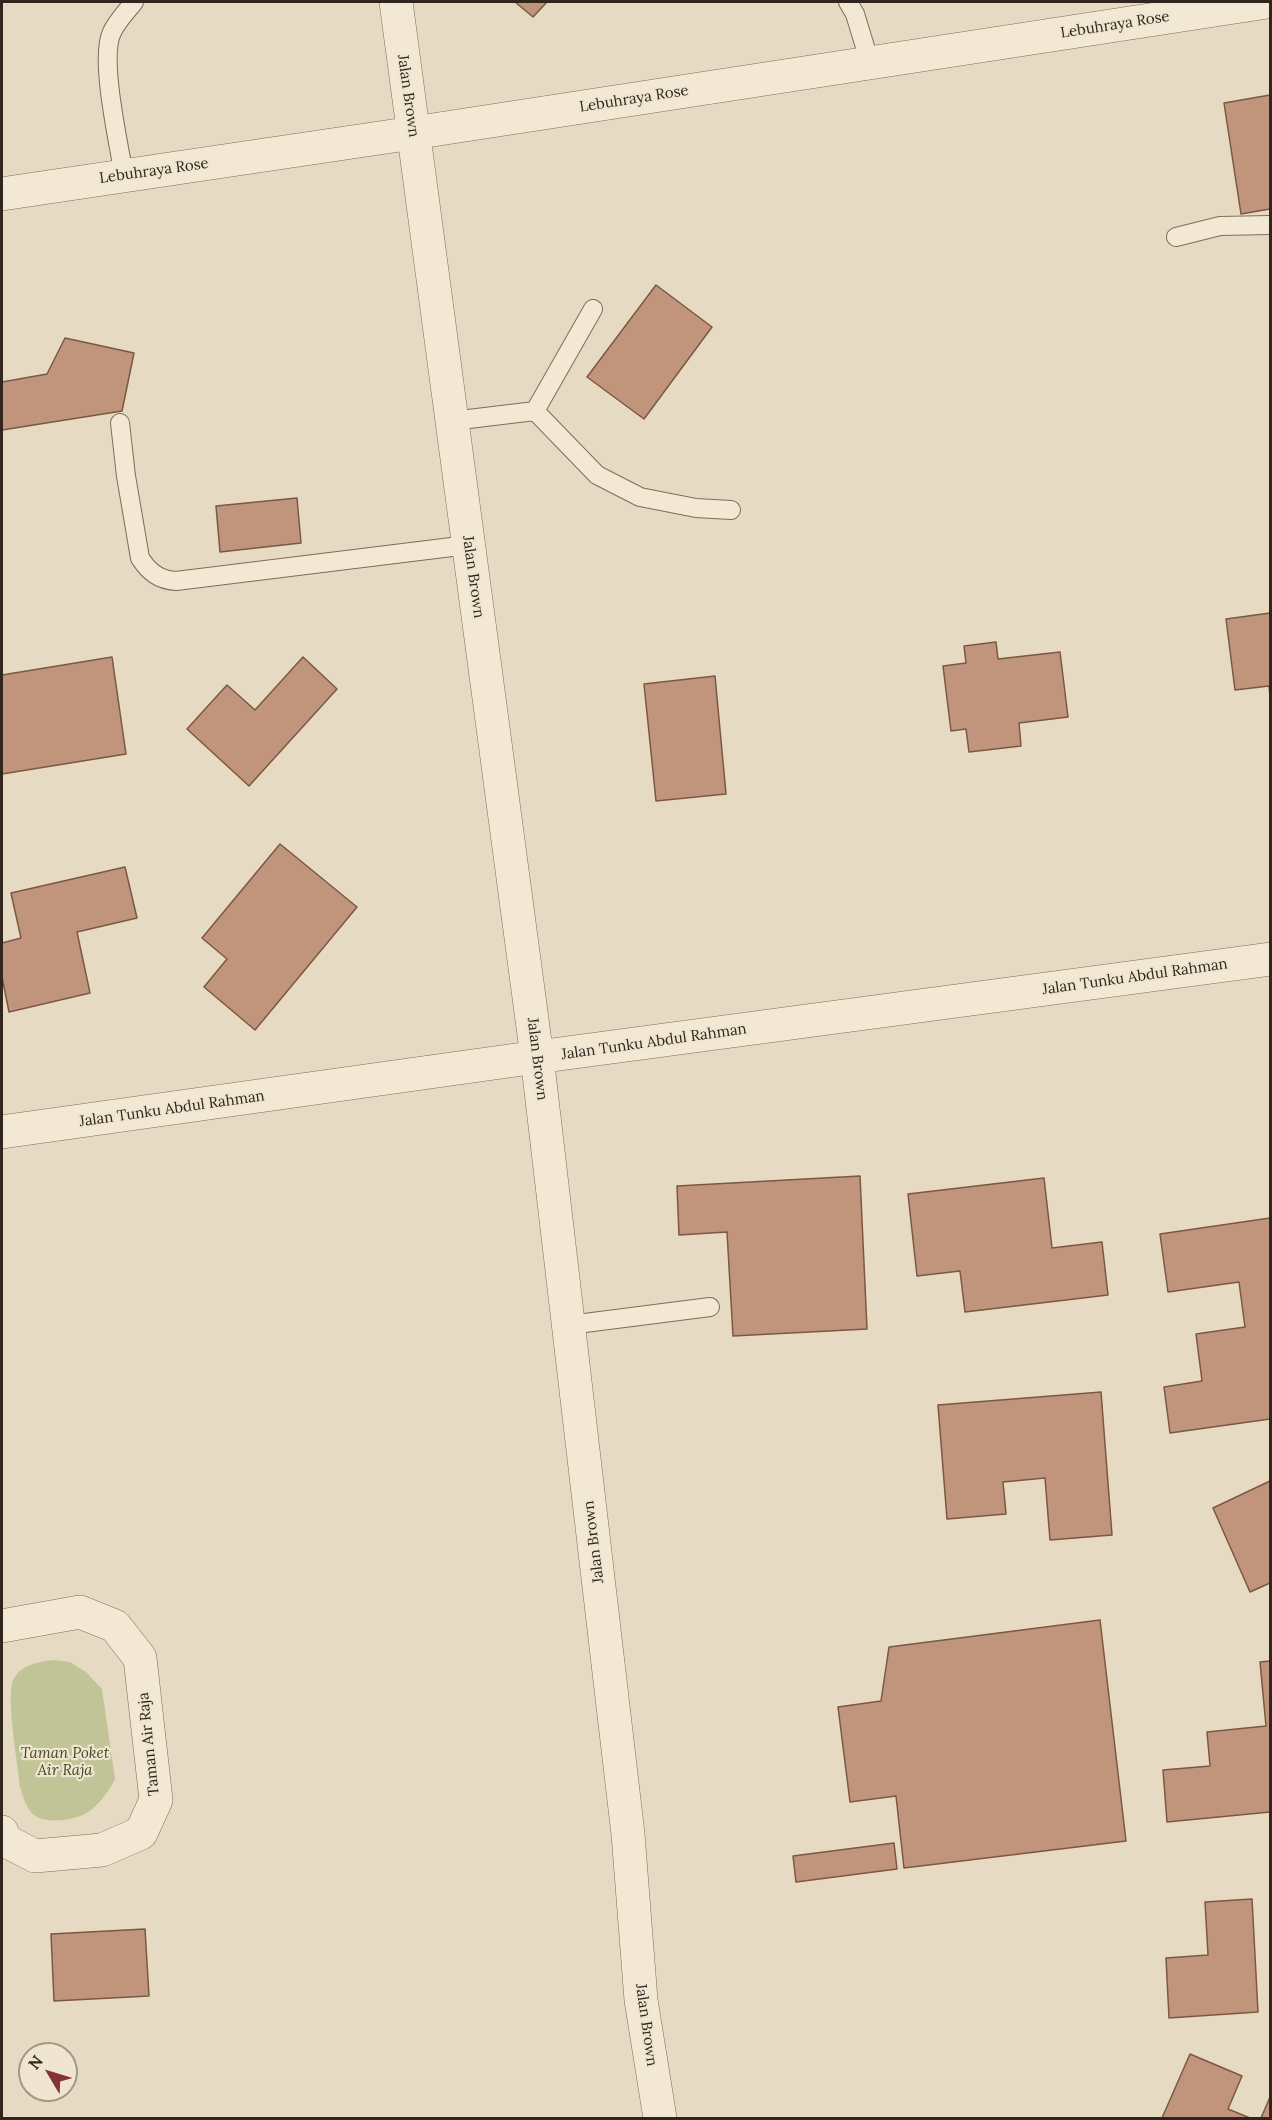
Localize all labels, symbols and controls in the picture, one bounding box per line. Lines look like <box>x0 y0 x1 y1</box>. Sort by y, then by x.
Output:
street label: Lebuhraya Rose <box>1059 7 1171 43</box>
street label: Jalan Brown <box>393 53 423 139</box>
street label: Lebuhraya Rose <box>578 81 690 117</box>
street label: Lebuhraya Rose <box>98 154 210 188</box>
street label: Jalan Brown <box>458 534 488 620</box>
street label: Jalan Tunku Abdul Rahman <box>1041 955 1229 999</box>
street label: Jalan Brown <box>523 1017 551 1101</box>
street label: Jalan Tunku Abdul Rahman <box>560 1020 748 1064</box>
street label: Jalan Tunku Abdul Rahman <box>78 1087 266 1131</box>
street label: Jalan Brown <box>580 1500 608 1584</box>
street label: Taman Air Raja <box>135 1691 163 1797</box>
park label: Taman Poket Air Raja <box>21 1745 109 1780</box>
street label: Jalan Brown <box>631 1982 661 2068</box>
north arrow <box>18 2042 78 2102</box>
text: N <box>24 2051 47 2073</box>

